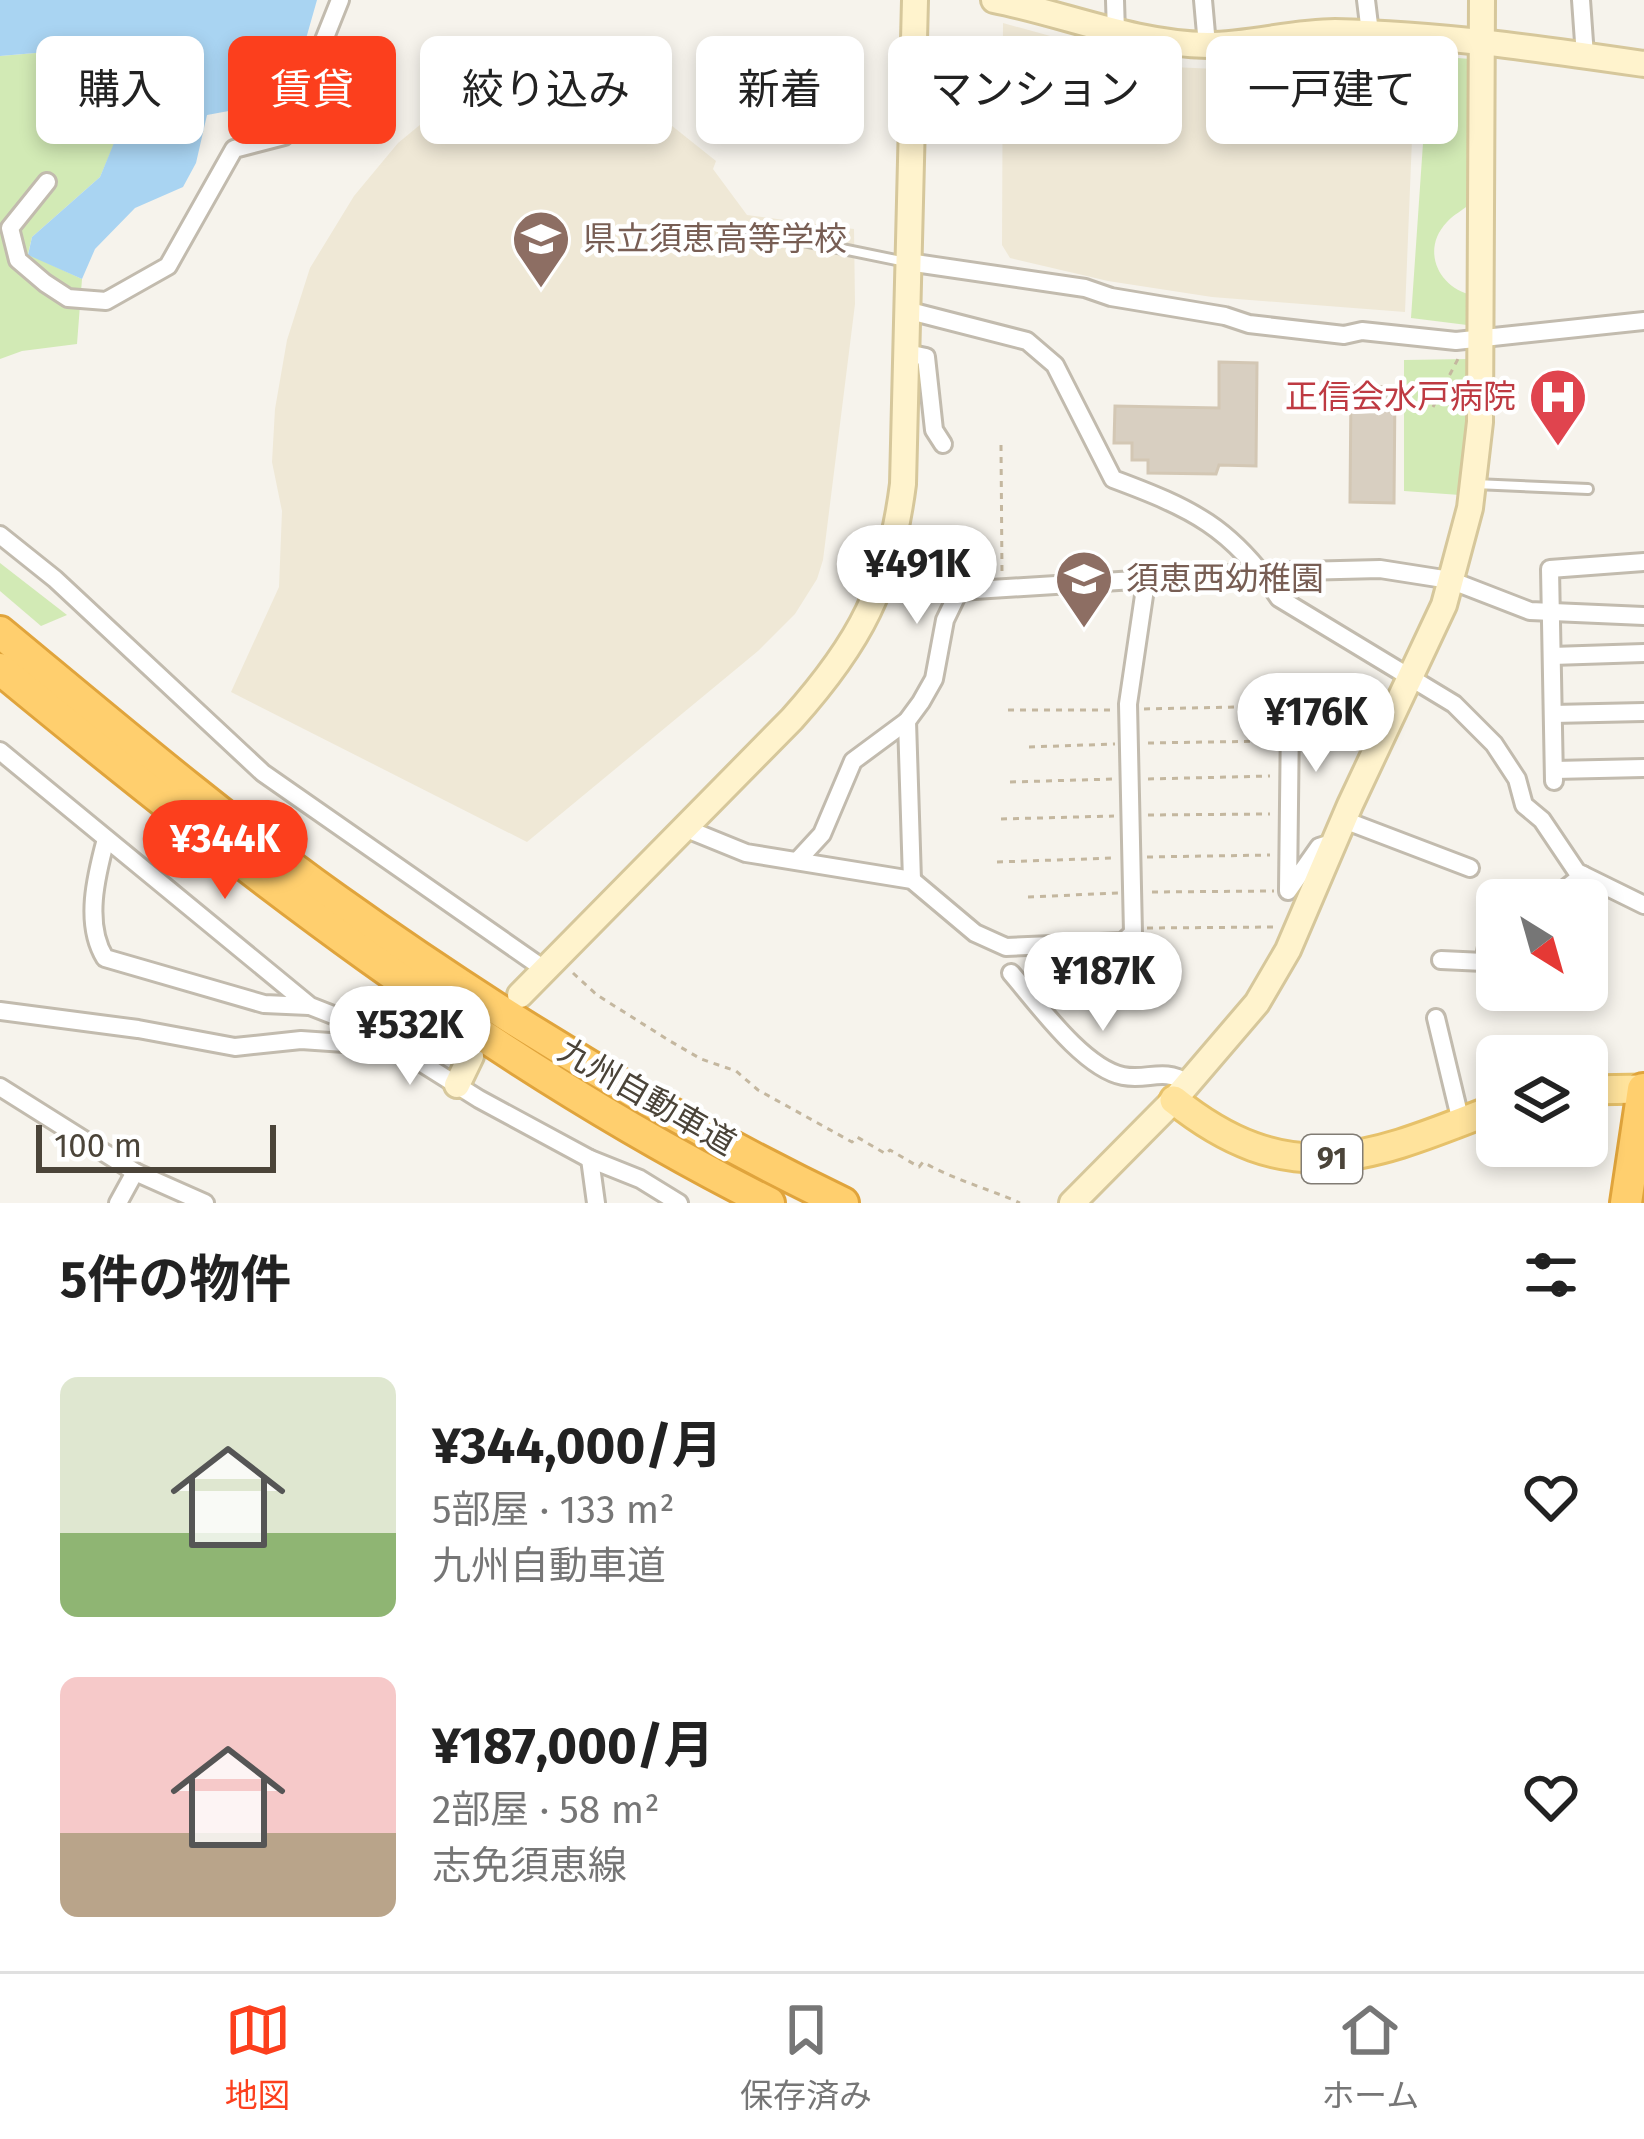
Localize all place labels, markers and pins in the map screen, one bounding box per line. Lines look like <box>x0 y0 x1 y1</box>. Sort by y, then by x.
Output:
school or university icon: 県立須恵高等学校 <box>510 208 572 290</box>
place label: 県立須恵高等学校 <box>583 219 847 259</box>
hospital icon: 正信会水戸病院 <box>1527 366 1589 448</box>
place label: 正信会水戸病院 <box>1285 377 1516 417</box>
pin: ¥491K <box>833 525 1001 627</box>
school or university icon: 須恵西幼稚園 <box>1053 548 1115 630</box>
place label: 須恵西幼稚園 <box>1126 559 1324 599</box>
pin: ¥176K <box>1232 673 1400 775</box>
pin: ¥344K <box>141 800 309 902</box>
pin: ¥187K <box>1019 932 1187 1034</box>
pin: ¥532K <box>326 986 494 1088</box>

